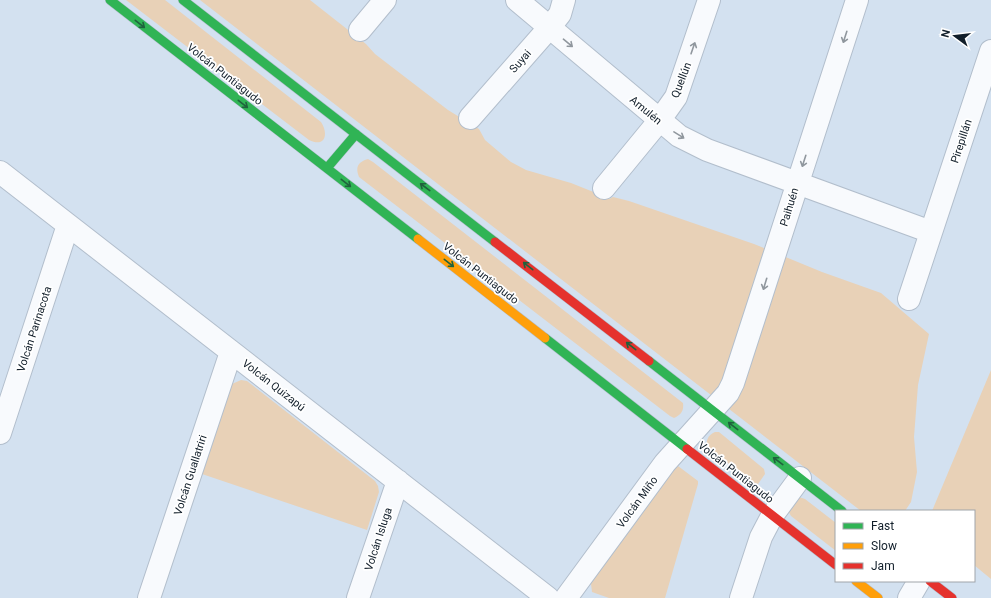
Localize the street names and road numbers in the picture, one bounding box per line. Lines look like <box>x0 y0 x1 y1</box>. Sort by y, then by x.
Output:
street label: Volcán Puntiagudo <box>184 41 265 108</box>
street label: Suyai <box>507 47 534 76</box>
street label: Quellún <box>669 61 694 100</box>
street label: Amulén <box>627 93 664 127</box>
street label: Pirepillán <box>948 118 975 165</box>
street label: Paihuén <box>777 186 801 228</box>
street label: Volcán Puntiagudo <box>440 240 521 307</box>
street label: Volcán Parinacota <box>15 285 54 374</box>
street label: Volcán Quizapú <box>240 357 308 414</box>
street label: Volcán Guallatriri <box>171 433 210 517</box>
street label: Volcán Puntiagudo <box>695 439 776 506</box>
street label: Volcán Miño <box>614 474 661 531</box>
street label: Volcán Isluga <box>362 506 395 572</box>

